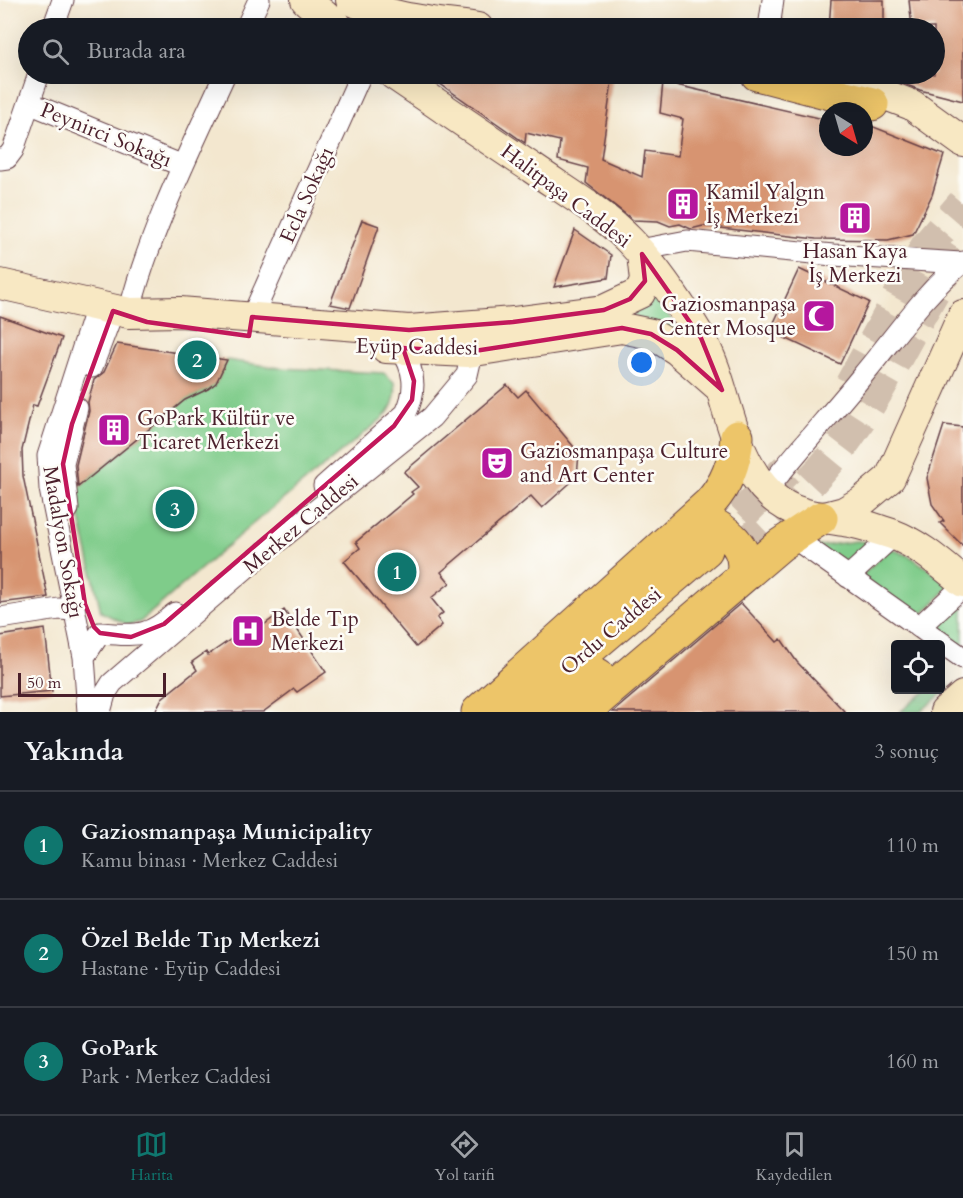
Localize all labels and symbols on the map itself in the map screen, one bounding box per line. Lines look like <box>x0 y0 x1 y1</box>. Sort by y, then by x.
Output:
street label: Peynirci Sokağı <box>36 95 176 175</box>
north arrow <box>819 102 873 156</box>
street label: Halitpaşa Caddesi <box>495 137 637 255</box>
street label: Ecla Sokağı <box>273 142 341 248</box>
place label: Kamil Yalgın İş Merkezi <box>706 178 825 231</box>
building icon: Kamil Yalgın İş Merkezi <box>665 186 701 222</box>
building icon: Hasan Kaya İş Merkezi <box>837 200 873 236</box>
place label: Hasan Kaya İş Merkezi <box>802 237 908 290</box>
place label: Gaziosmanpaşa Center Mosque <box>659 290 796 343</box>
mosque icon: Gaziosmanpaşa Center Mosque <box>801 298 837 334</box>
street label: Eyüp Caddesi <box>356 331 478 363</box>
pin: 2 <box>178 338 216 382</box>
your location <box>627 348 656 377</box>
place label: GoPark Kültür ve Ticaret Merkezi <box>137 404 295 457</box>
building icon: GoPark Kültür ve Ticaret Merkezi <box>96 412 132 448</box>
place label: Gaziosmanpaşa Culture and Art Center <box>520 437 728 490</box>
theatre icon: Gaziosmanpaşa Culture and Art Center <box>479 445 515 481</box>
street label: Madalyon Sokağı <box>35 463 91 621</box>
street label: Merkez Caddesi <box>237 467 365 581</box>
pin: 3 <box>156 486 195 532</box>
pin: 1 <box>378 550 416 594</box>
street label: Ordu Caddesi <box>554 580 668 682</box>
place label: Belde Tıp Merkezi <box>271 605 359 658</box>
hospital icon: Belde Tıp Merkezi <box>230 613 266 649</box>
scale bar <box>18 670 166 698</box>

